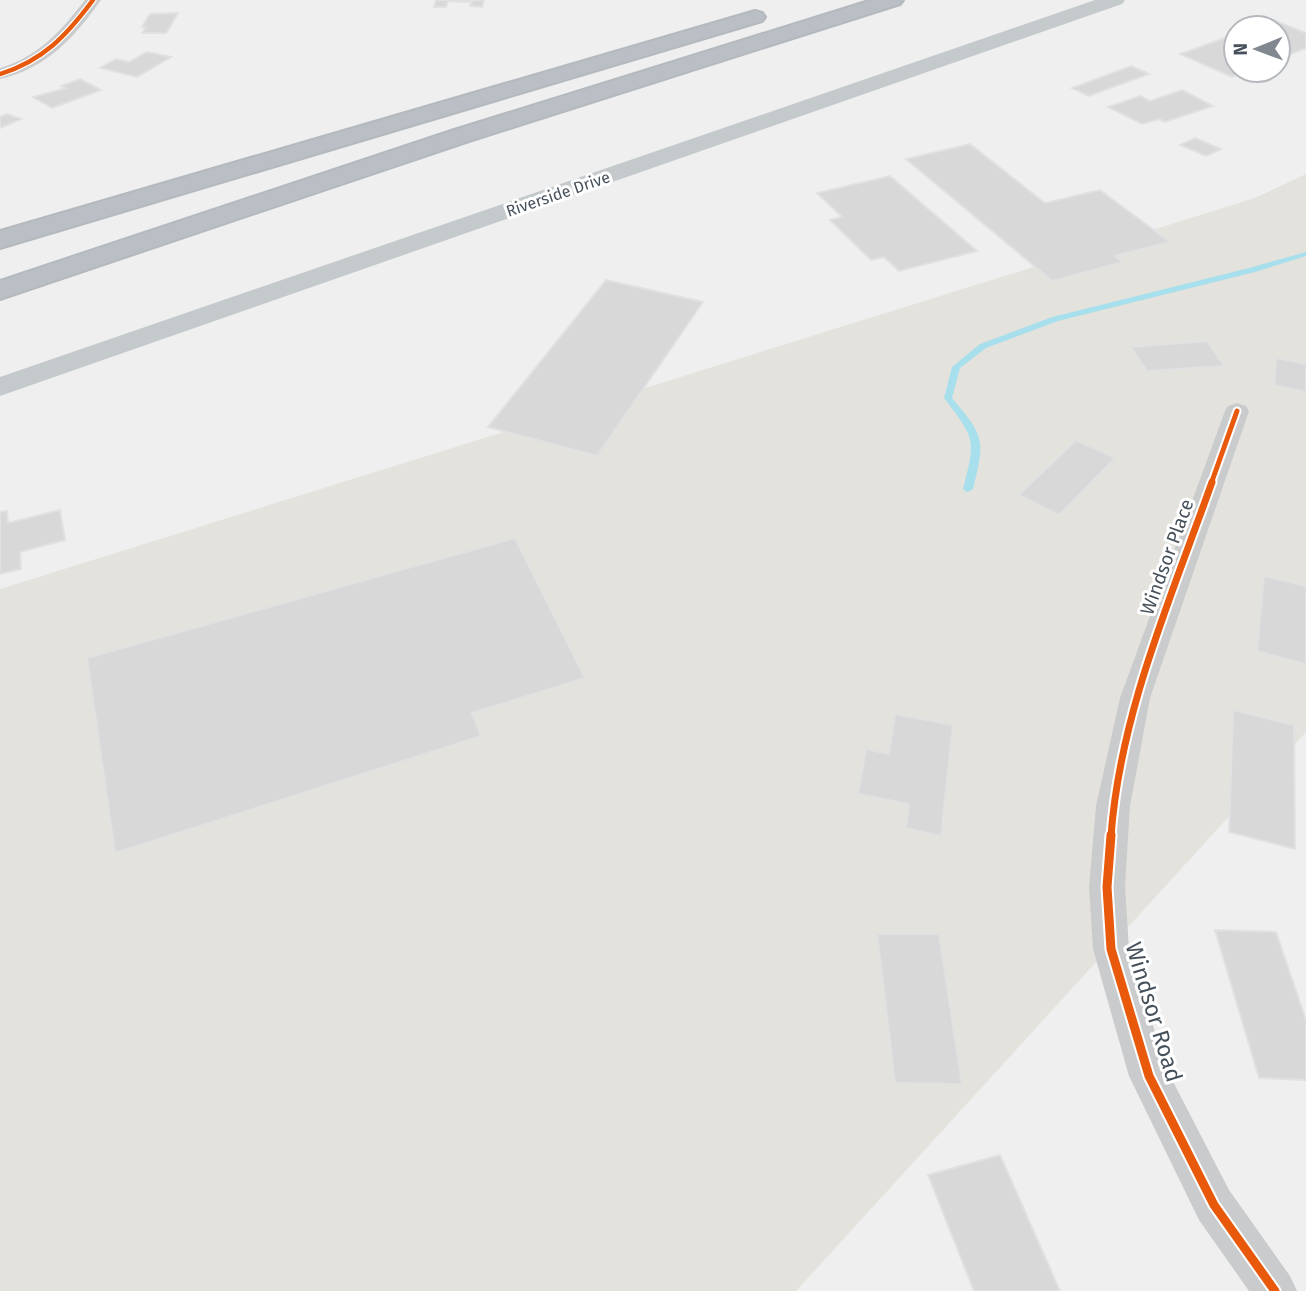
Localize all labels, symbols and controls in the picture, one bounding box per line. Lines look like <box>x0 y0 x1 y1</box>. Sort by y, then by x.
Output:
north arrow <box>1222 14 1292 84</box>
text: N <box>1229 43 1252 56</box>
street label: Riverside Drive <box>504 167 612 221</box>
street label: Windsor Place <box>1135 496 1199 618</box>
street label: Windsor Road <box>1119 939 1189 1085</box>

